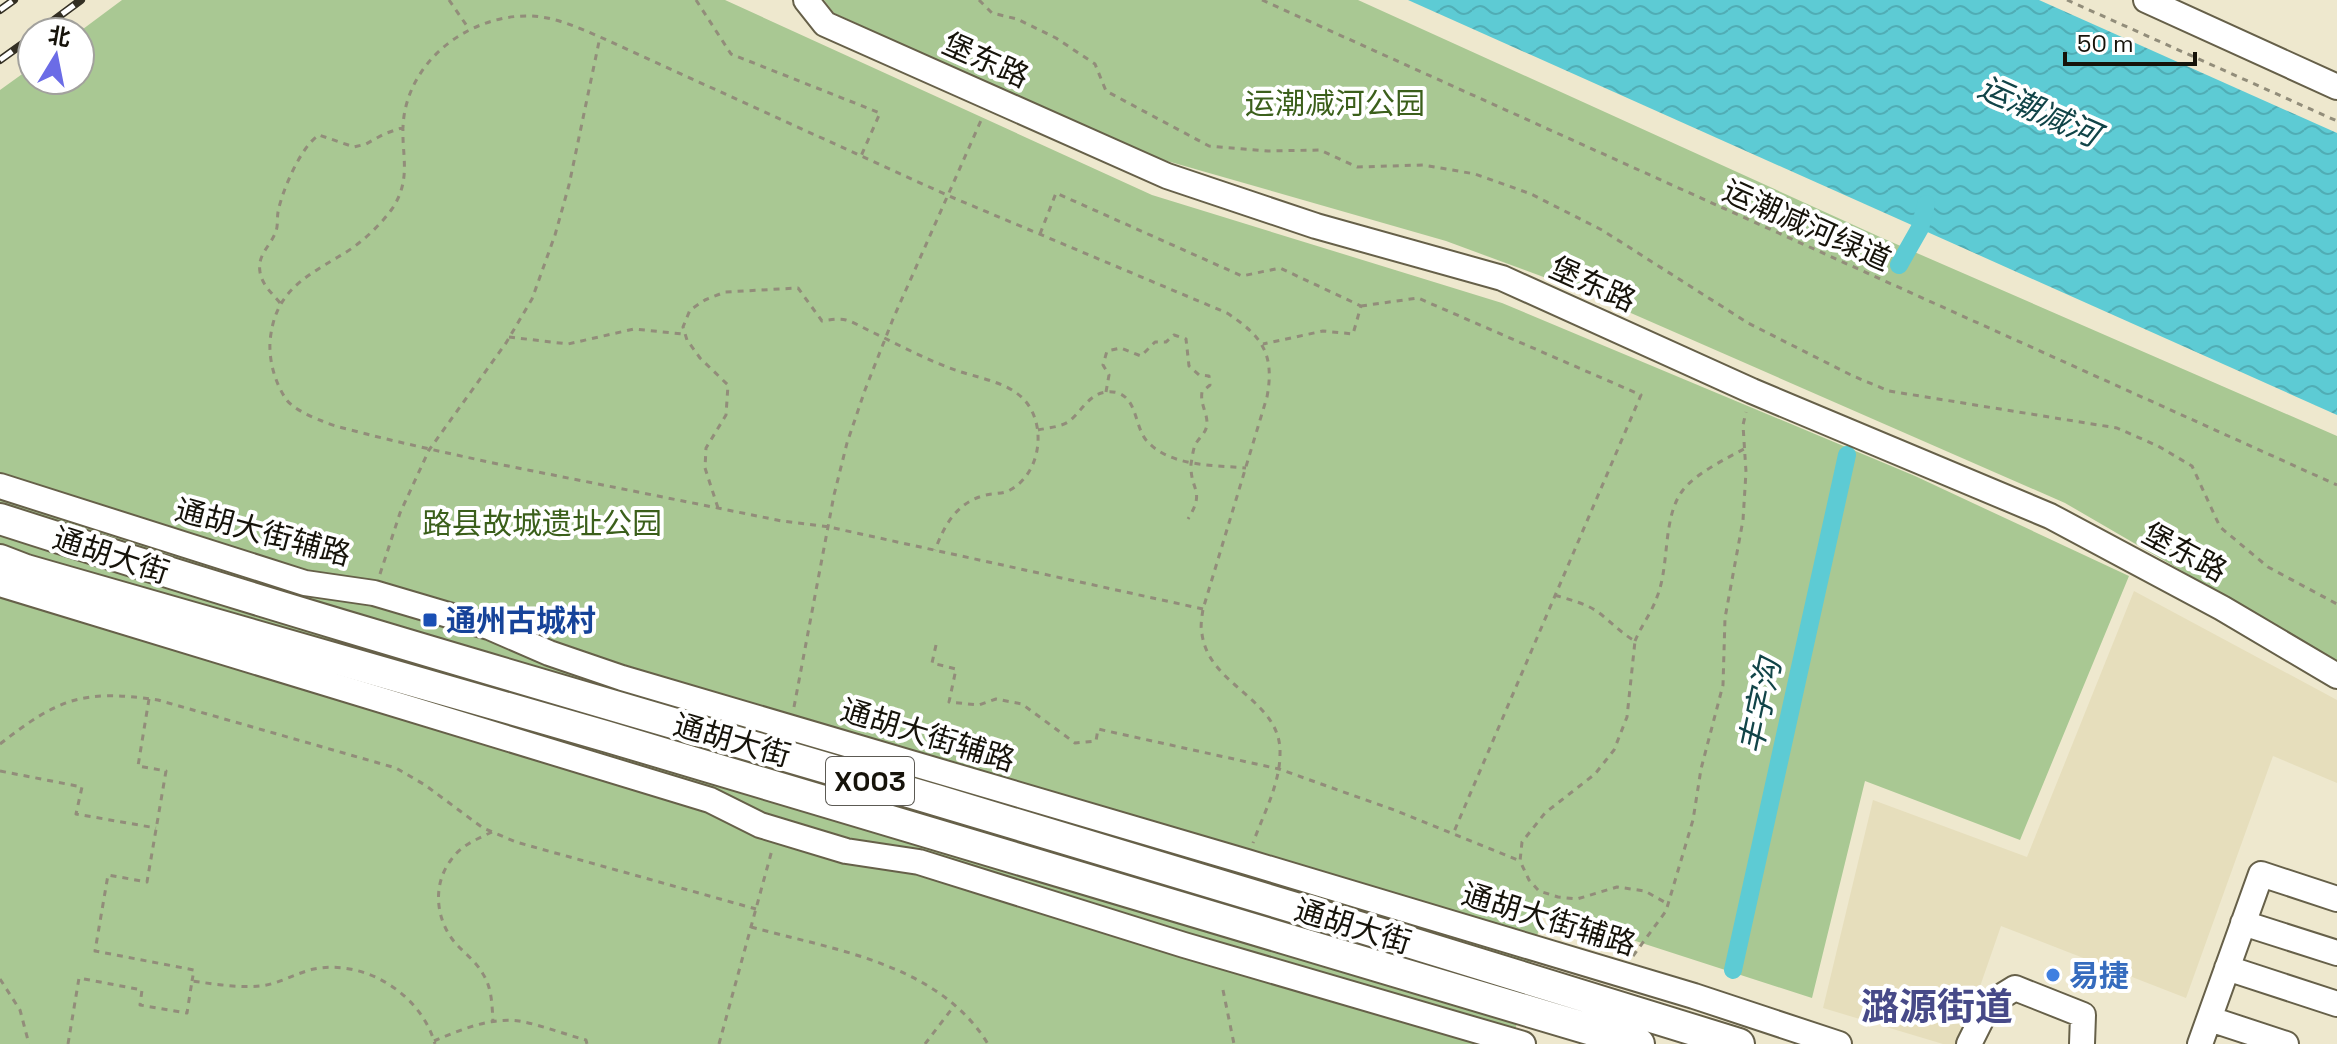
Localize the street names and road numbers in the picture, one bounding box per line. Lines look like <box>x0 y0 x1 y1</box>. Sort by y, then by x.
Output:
street label: 堡东路 <box>937 24 1035 96</box>
street label: 运潮减河绿道 <box>1717 171 1897 279</box>
street label: 堡东路 <box>1544 248 1642 320</box>
street label: 通胡大街辅路 <box>171 490 355 574</box>
street label: 堡东路 <box>2136 514 2234 590</box>
street label: 通胡大街 <box>48 518 174 592</box>
street label: 通胡大街辅路 <box>836 690 1020 780</box>
street label: 通胡大街 <box>669 705 795 775</box>
road number: X003 <box>826 757 914 805</box>
street label: 通胡大街辅路 <box>1457 874 1641 964</box>
street label: 通胡大街 <box>1290 890 1416 962</box>

